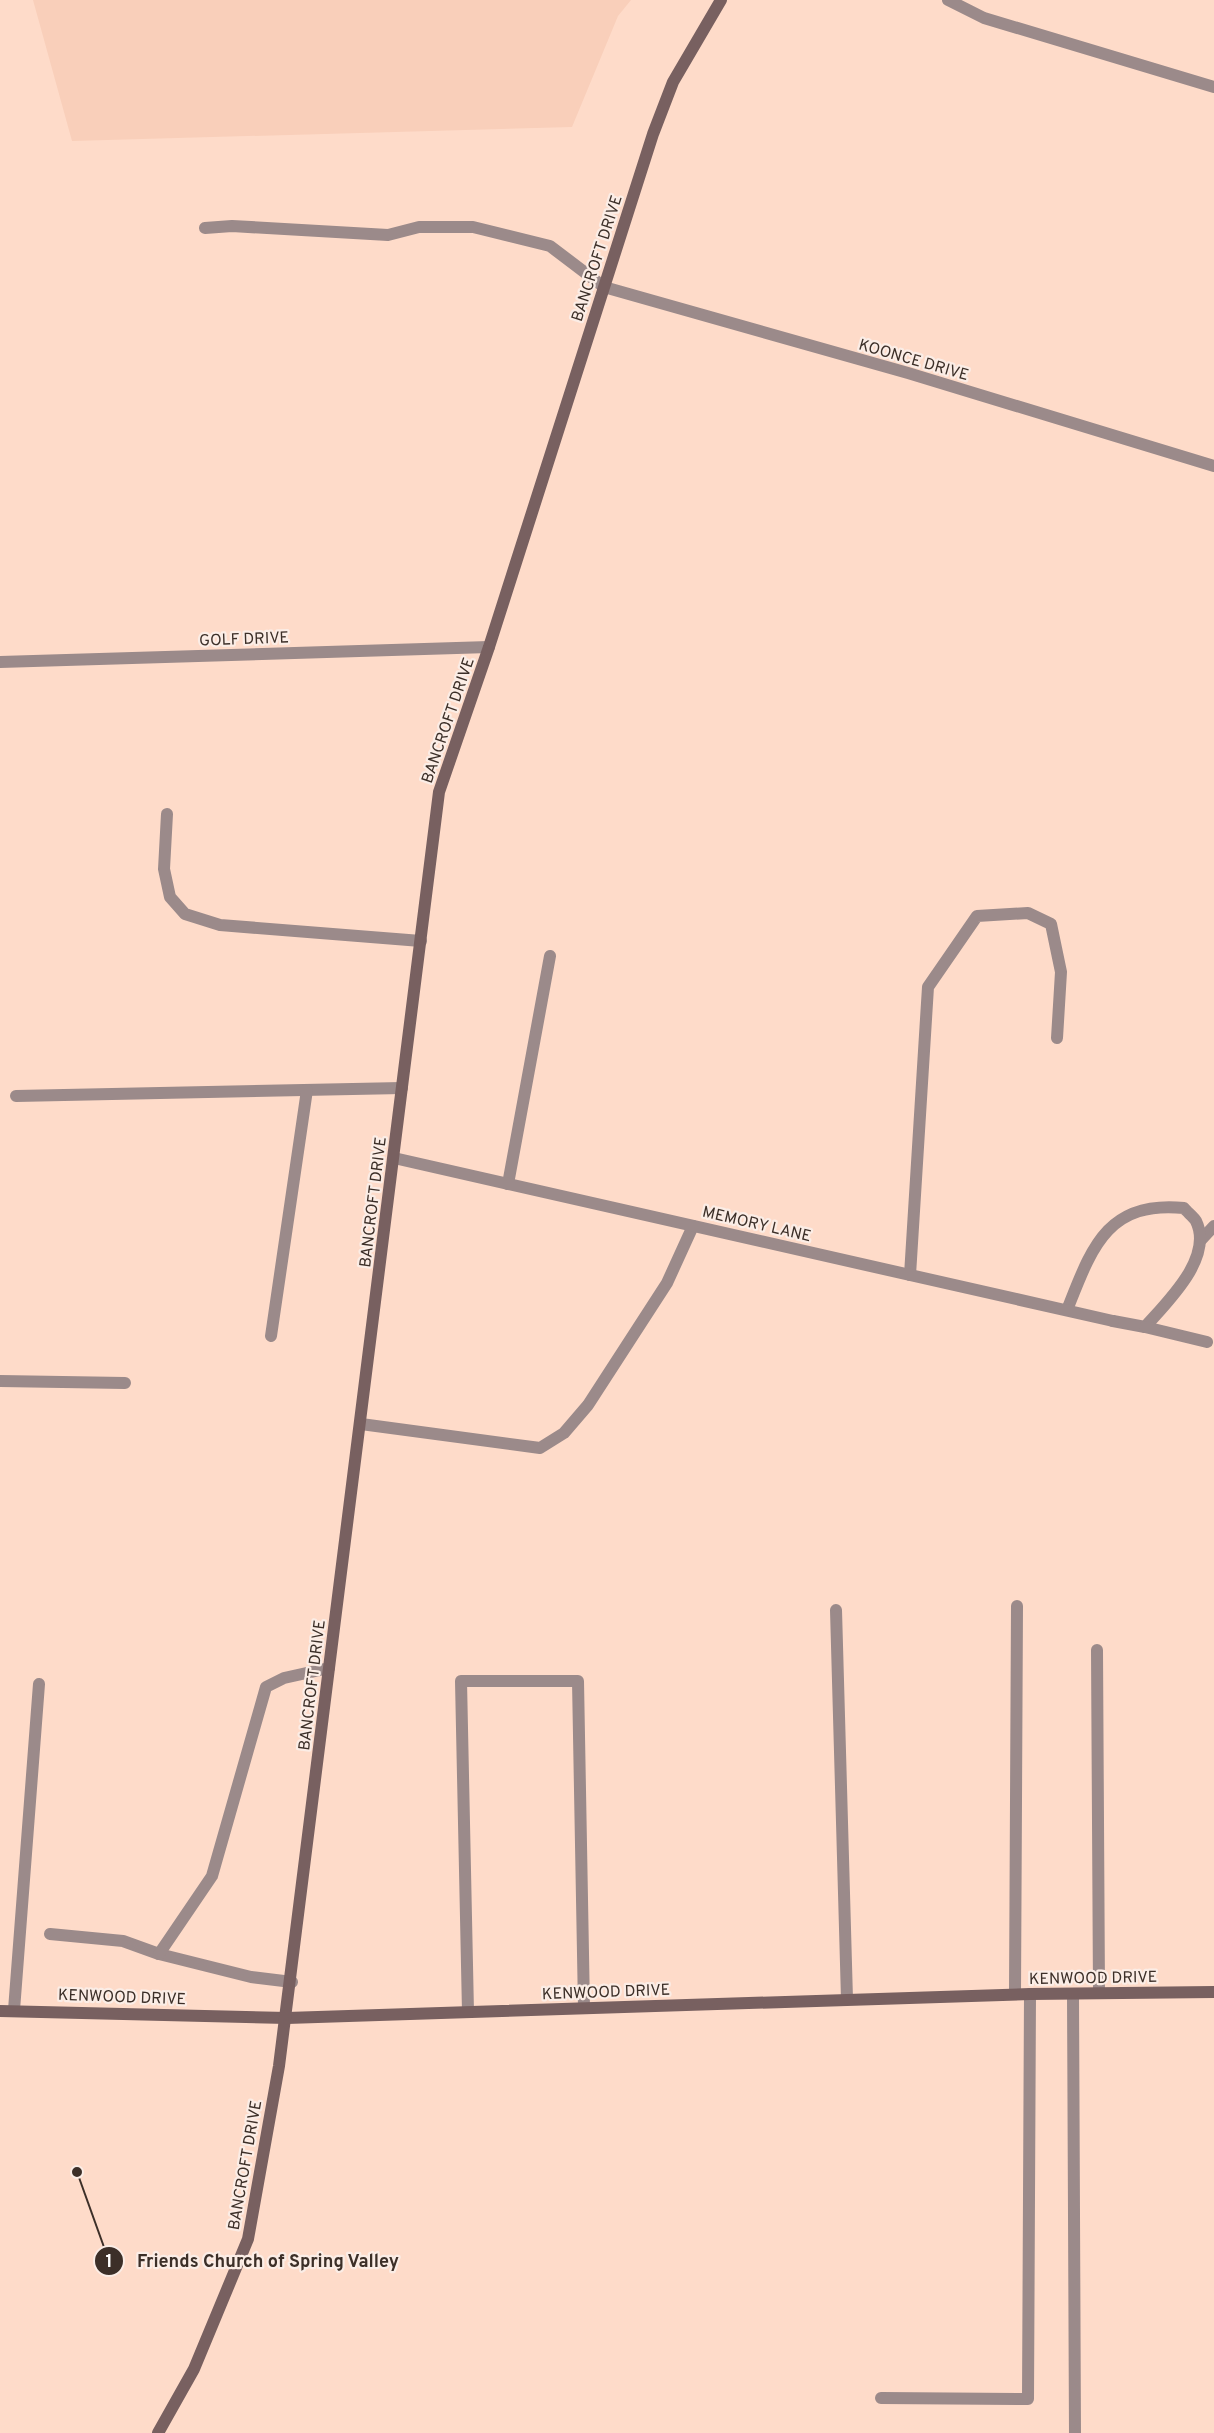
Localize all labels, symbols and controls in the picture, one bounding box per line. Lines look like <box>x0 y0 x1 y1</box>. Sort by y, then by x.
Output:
street label: BANCROFT DRIVE <box>568 193 628 324</box>
street label: KOONCE DRIVE <box>856 336 971 386</box>
street label: GOLF DRIVE <box>199 628 289 652</box>
street label: BANCROFT DRIVE <box>418 655 480 786</box>
street label: BANCROFT DRIVE <box>356 1136 392 1269</box>
street label: MEMORY LANE <box>700 1203 813 1247</box>
street label: BANCROFT DRIVE <box>295 1619 331 1752</box>
street label: KENWOOD DRIVE <box>1029 1968 1157 1990</box>
street label: KENWOOD DRIVE <box>542 1981 671 2005</box>
street label: KENWOOD DRIVE <box>57 1986 186 2010</box>
street label: BANCROFT DRIVE <box>225 2099 267 2232</box>
callout: Friends Church of Spring Valley <box>94 2243 411 2279</box>
text: 1 <box>105 2251 113 2274</box>
text: Friends Church of Spring Valley <box>137 2251 399 2274</box>

